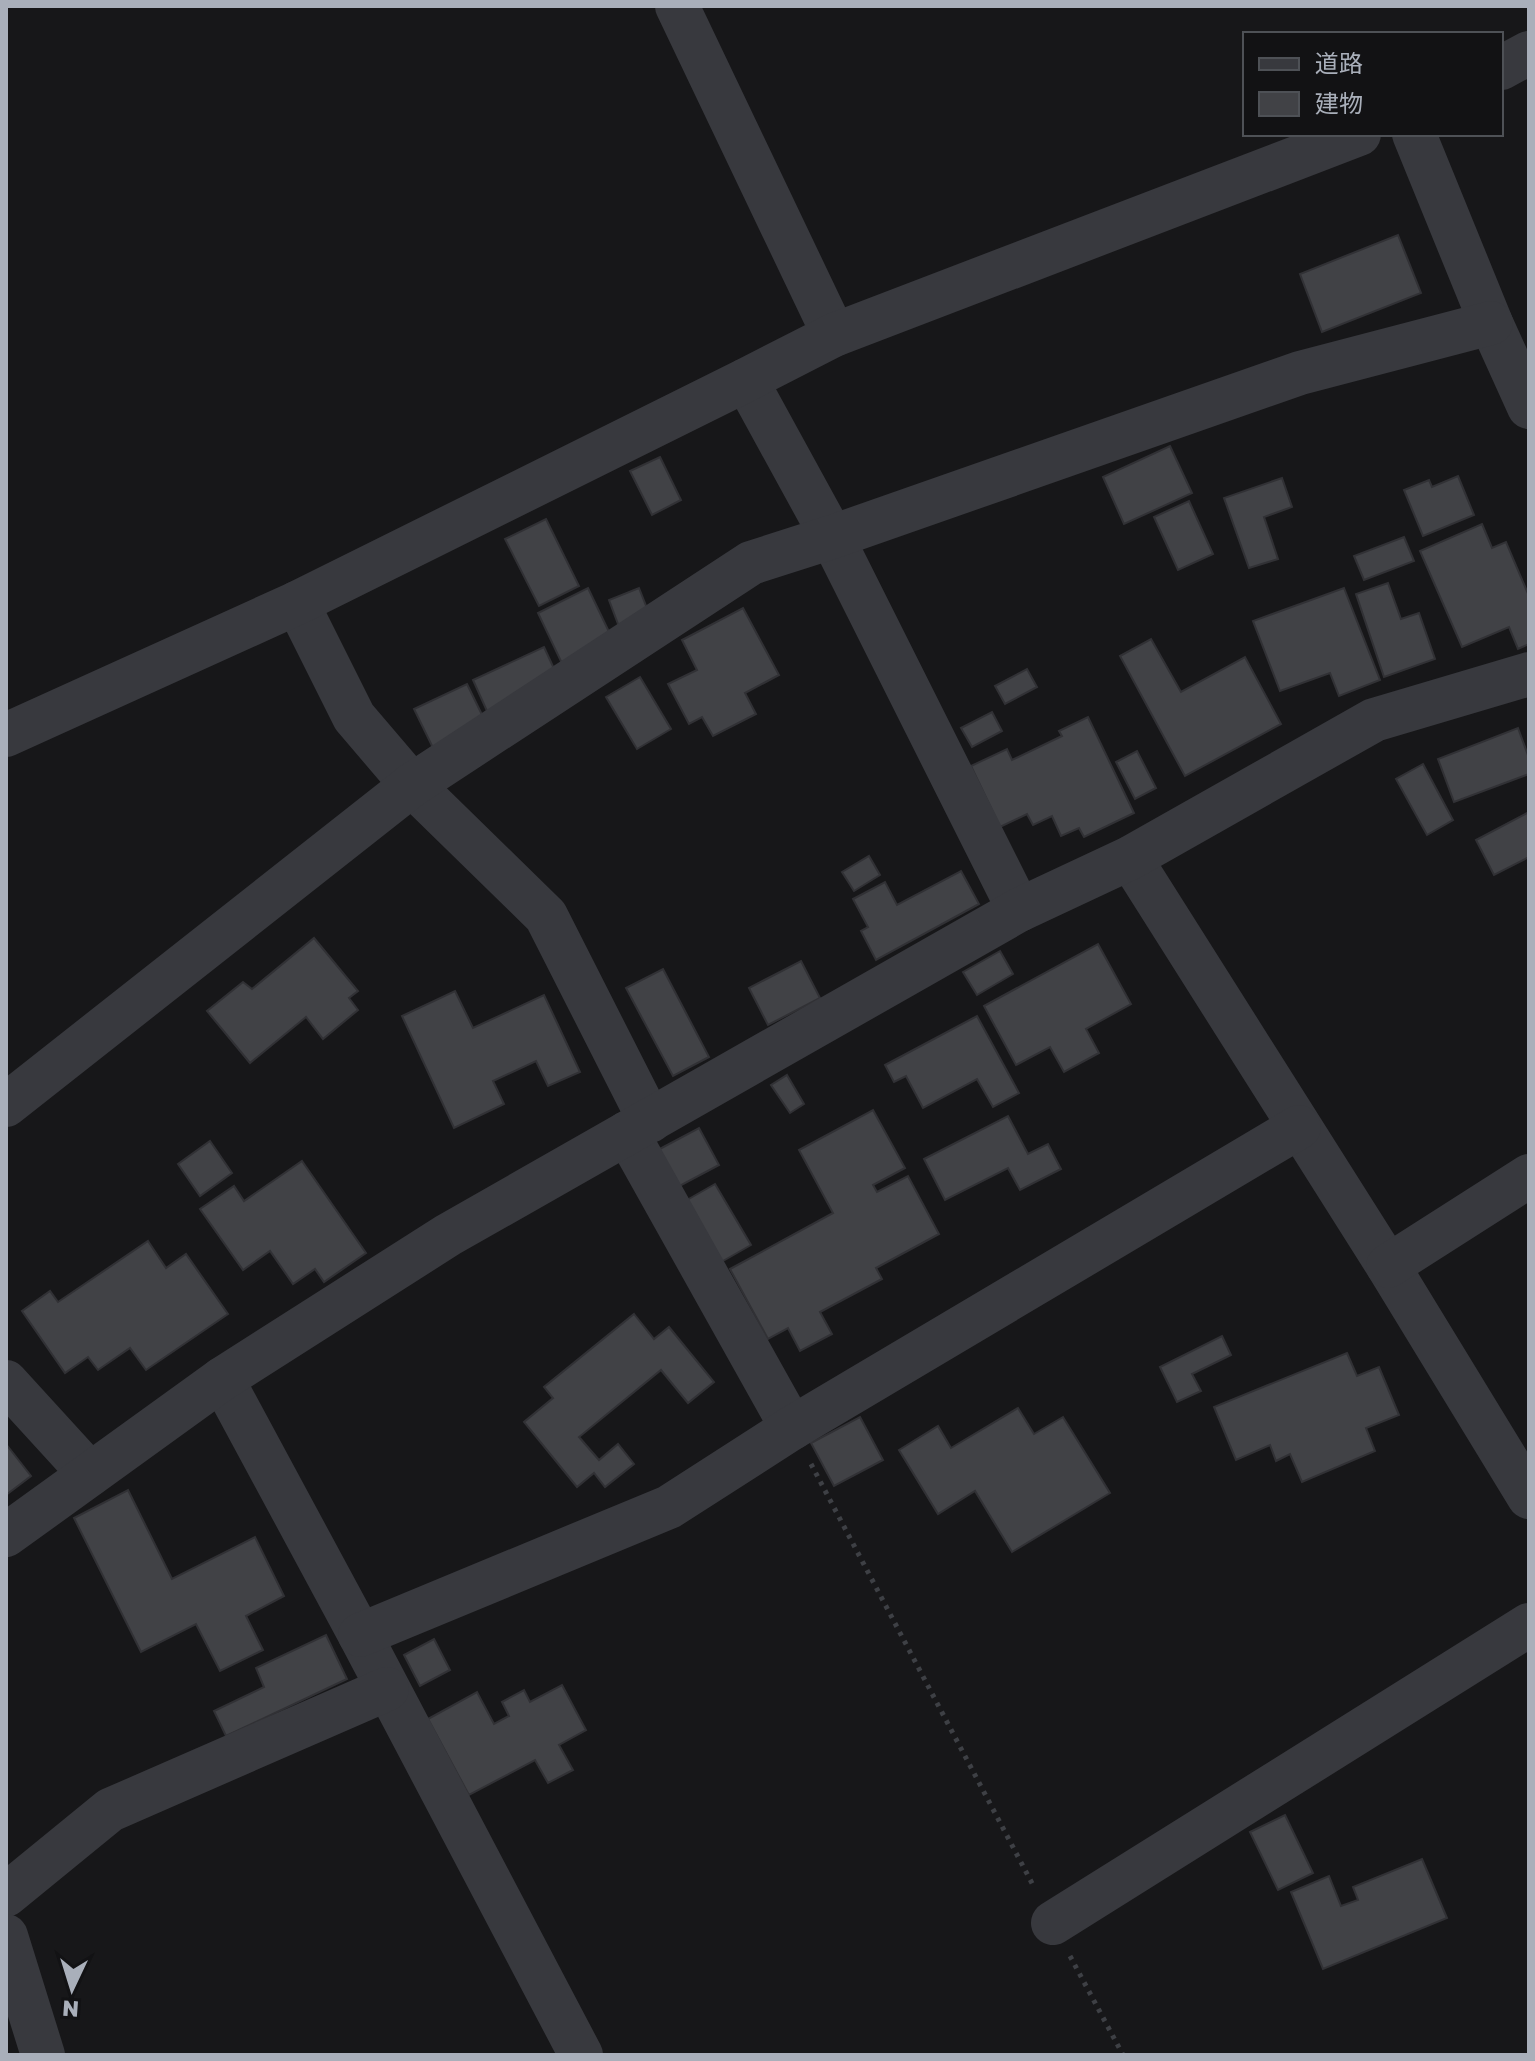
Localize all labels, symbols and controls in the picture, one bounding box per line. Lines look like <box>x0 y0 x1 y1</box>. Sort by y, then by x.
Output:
legend <box>1243 32 1503 136</box>
text: 道路 <box>1315 48 1363 77</box>
text: 建物 <box>1315 88 1363 117</box>
north arrow <box>32 1949 112 2029</box>
text: N <box>61 1995 80 2024</box>

